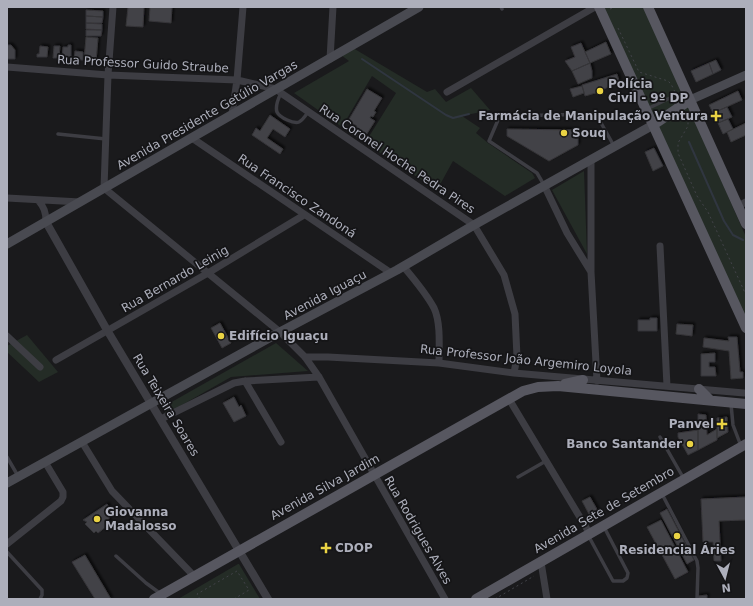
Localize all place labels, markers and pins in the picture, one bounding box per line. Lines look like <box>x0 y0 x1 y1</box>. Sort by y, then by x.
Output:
place label: Polícia Civil - 9º DP <box>608 77 689 105</box>
marker: Polícia Civil - 9º DP <box>595 86 605 96</box>
place label: Farmácia de Manipulação Ventura <box>478 109 708 123</box>
marker: Farmácia de Manipulação Ventura <box>711 111 721 121</box>
place label: Souq <box>572 126 606 140</box>
marker: Souq <box>559 128 569 138</box>
place label: Edifício Iguaçu <box>229 329 328 343</box>
marker: Edifício Iguaçu <box>216 331 226 341</box>
place label: Panvel <box>669 417 714 431</box>
marker: Panvel <box>717 419 727 429</box>
place label: Banco Santander <box>566 437 682 451</box>
marker: Banco Santander <box>685 439 695 449</box>
place label: Giovanna Madalosso <box>105 505 177 533</box>
marker: Giovanna Madalosso <box>92 514 102 524</box>
marker: Residencial Áries <box>672 531 682 541</box>
place label: CDOP <box>335 541 373 555</box>
marker: CDOP <box>320 542 332 554</box>
place label: Residencial Áries <box>619 542 735 557</box>

